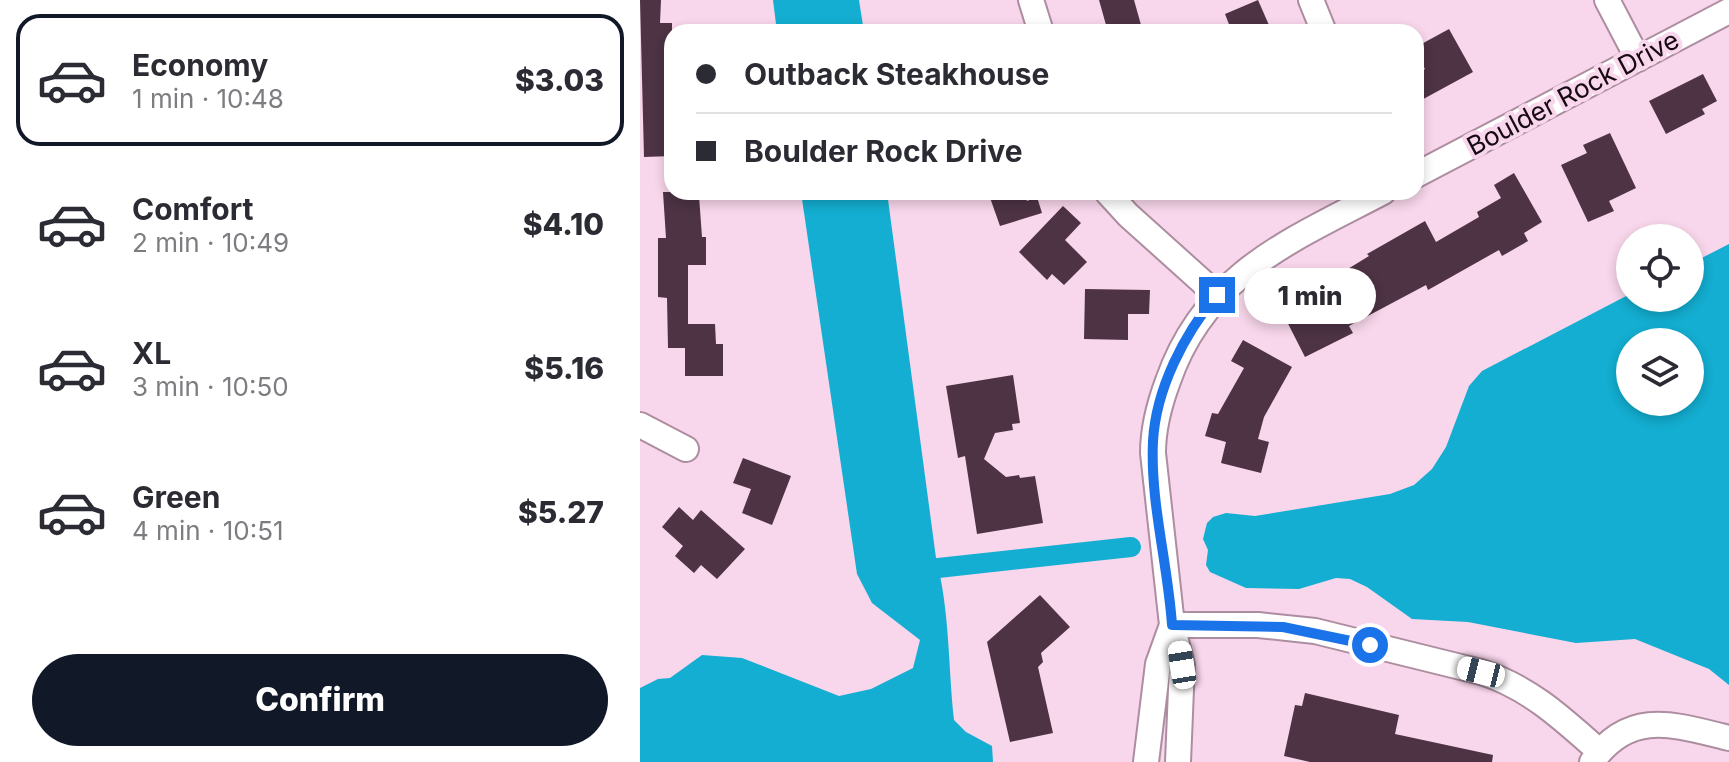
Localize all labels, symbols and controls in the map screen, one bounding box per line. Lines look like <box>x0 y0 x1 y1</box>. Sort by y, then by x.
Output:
street label: Boulder Rock Drive <box>1462 24 1684 161</box>
icon: car <box>36 44 108 116</box>
text: Economy <box>132 47 268 83</box>
text: Outback Steakhouse <box>744 56 1049 92</box>
text: $3.03 <box>515 62 604 98</box>
text: 1 min · 10:48 <box>132 83 284 114</box>
text: Boulder Rock Drive <box>744 133 1023 169</box>
icon: car <box>36 188 108 260</box>
text: Comfort <box>132 191 253 227</box>
text: $4.10 <box>523 206 604 242</box>
map controls <box>1616 224 1704 416</box>
button: locate <box>1616 224 1704 312</box>
text: 2 min · 10:49 <box>132 227 289 258</box>
callout: 1 min <box>1245 267 1377 323</box>
route end <box>1199 277 1235 313</box>
text: 1 min <box>1277 280 1343 311</box>
button: layers <box>1616 328 1704 416</box>
icon: car <box>36 332 108 404</box>
text: XL <box>132 335 171 371</box>
text: $5.16 <box>524 350 604 386</box>
text: 3 min · 10:50 <box>132 371 289 402</box>
icon: car <box>36 476 108 548</box>
text: Green <box>132 479 220 515</box>
text: $5.27 <box>518 494 604 530</box>
text: 4 min · 10:51 <box>132 515 284 546</box>
route start <box>1352 627 1388 663</box>
car <box>1166 639 1198 691</box>
button: Confirm <box>32 654 608 746</box>
car <box>1455 655 1507 689</box>

